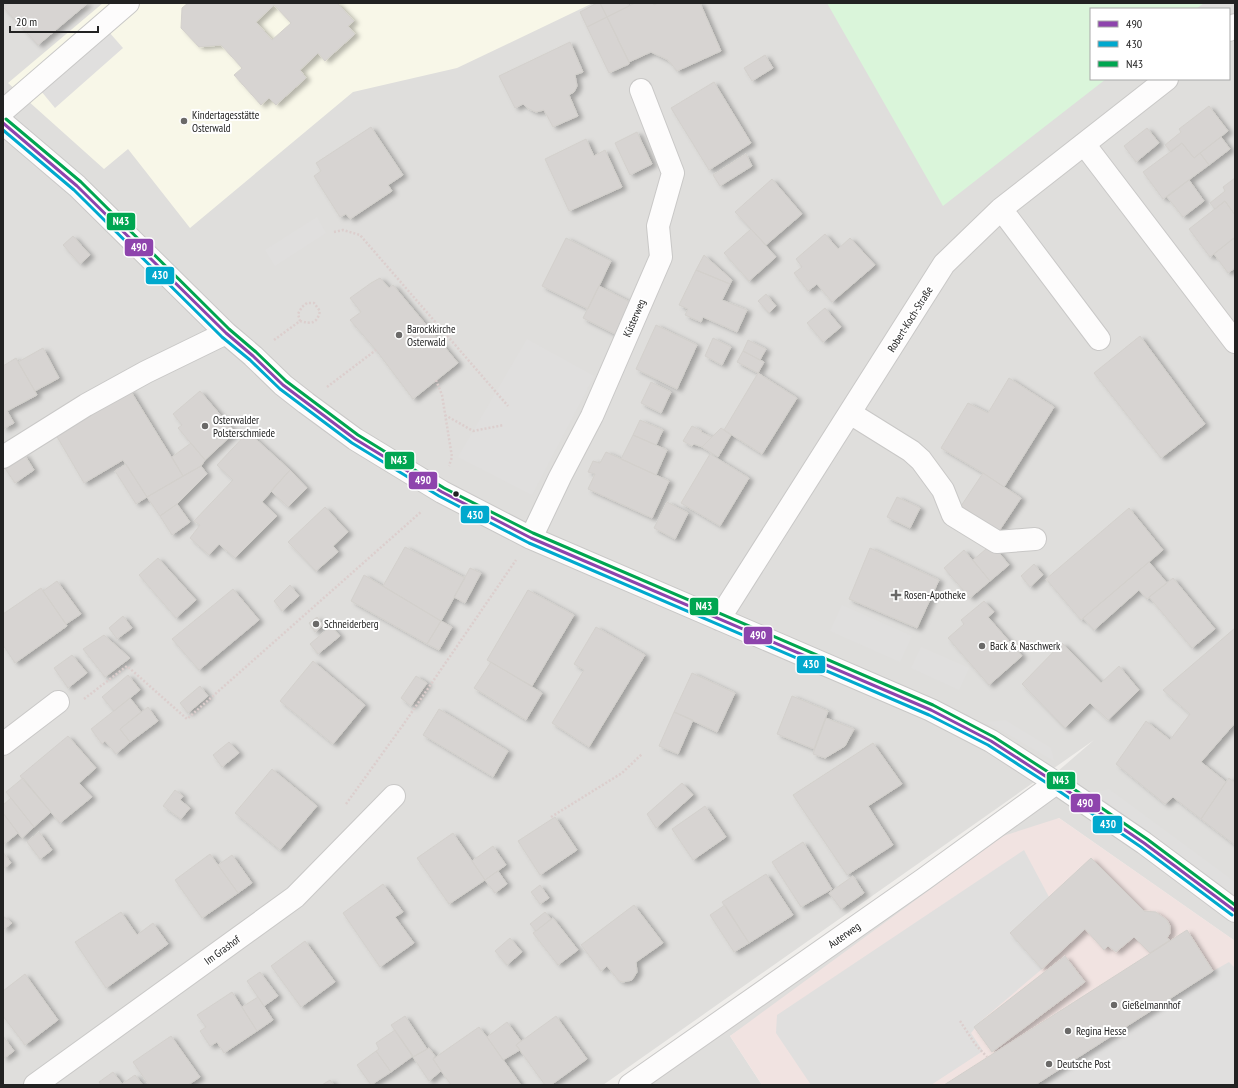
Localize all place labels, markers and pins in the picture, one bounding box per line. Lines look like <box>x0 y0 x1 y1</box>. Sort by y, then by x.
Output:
place label: Kindertagesstätte Osterwald <box>192 108 260 135</box>
marker: Kindertagesstätte Osterwald <box>179 116 189 126</box>
place label: Barockkirche Osterwald <box>407 322 456 349</box>
marker: Barockkirche Osterwald <box>394 330 404 340</box>
place label: Osterwalder Polsterschmiede <box>213 413 275 440</box>
marker: Osterwalder Polsterschmiede <box>200 421 210 431</box>
unlabelled marker <box>451 489 461 499</box>
place label: Rosen-Apotheke <box>904 588 966 602</box>
marker: Rosen-Apotheke <box>891 590 901 600</box>
place label: Schneiderberg <box>324 617 379 631</box>
marker: Schneiderberg <box>311 619 321 629</box>
place label: Back & Naschwerk <box>990 639 1061 653</box>
marker: Back & Naschwerk <box>977 641 987 651</box>
place label: Gießelmannhof <box>1122 998 1182 1012</box>
marker: Gießelmannhof <box>1109 1000 1119 1010</box>
place label: Regina Hesse <box>1076 1024 1127 1038</box>
marker: Regina Hesse <box>1063 1026 1073 1036</box>
place label: Deutsche Post <box>1057 1057 1111 1071</box>
marker: Deutsche Post <box>1044 1059 1054 1069</box>

